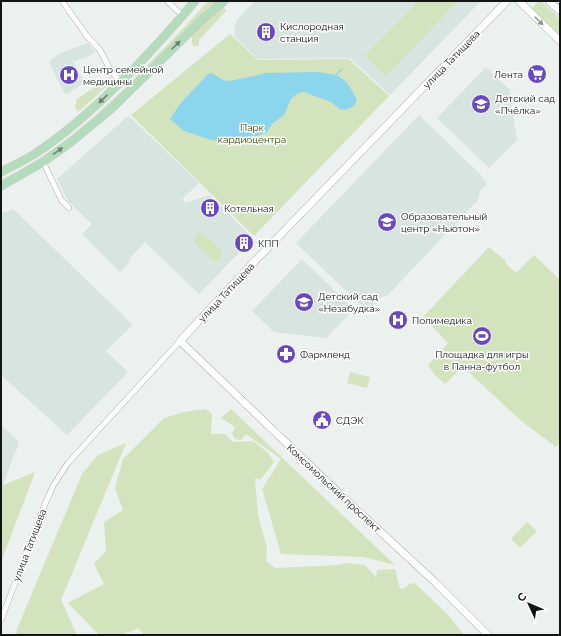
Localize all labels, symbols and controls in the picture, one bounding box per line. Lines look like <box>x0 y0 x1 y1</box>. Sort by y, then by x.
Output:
one-way arrow <box>534 16 544 26</box>
building icon: Кислородная станция <box>255 21 277 43</box>
place label: Кислородная станция <box>280 21 344 44</box>
street label: улица Татищева <box>421 28 482 91</box>
one-way arrow <box>171 40 181 50</box>
supermarket icon: Лента <box>526 63 548 85</box>
hospital icon: Центр семейной медицины <box>58 64 80 86</box>
place label: Центр семейной медицины <box>83 64 163 87</box>
place label: Лента <box>494 69 523 80</box>
school or university icon: Детский сад «Пчёлка» <box>470 93 492 115</box>
place label: Детский сад «Пчёлка» <box>495 93 555 116</box>
one-way arrow <box>98 95 108 104</box>
park label: Парк кардиоцентра <box>218 122 286 145</box>
one-way arrow <box>53 147 63 155</box>
building icon: Котельная <box>199 197 221 219</box>
place label: Котельная <box>224 203 274 214</box>
school or university icon: Образовательный центр «Ньютон» <box>376 211 398 233</box>
place label: Образовательный центр «Ньютон» <box>401 211 487 234</box>
building icon: КПП <box>233 232 255 254</box>
place label: КПП <box>258 238 279 249</box>
street label: улица Татищева <box>196 261 257 324</box>
school or university icon: Детский сад «Незабудка» <box>293 291 315 313</box>
place label: Детский сад «Незабудка» <box>318 291 381 314</box>
hospital icon: Полимедика <box>387 309 409 331</box>
place label: Полимедика <box>412 315 472 326</box>
sports icon: Площадка для игры в Панна-футбол <box>471 325 493 347</box>
pharmacy icon: Фармленд <box>275 343 297 365</box>
place label: Фармленд <box>300 349 350 360</box>
place label: Площадка для игры в Панна-футбол <box>435 349 529 372</box>
public building icon: СДЭК <box>311 409 333 431</box>
place label: СДЭК <box>336 415 364 426</box>
street label: Комсомольский проспект <box>285 442 383 535</box>
street label: улица Татищева <box>11 507 48 583</box>
north arrow <box>509 584 549 624</box>
text: С <box>515 590 530 605</box>

